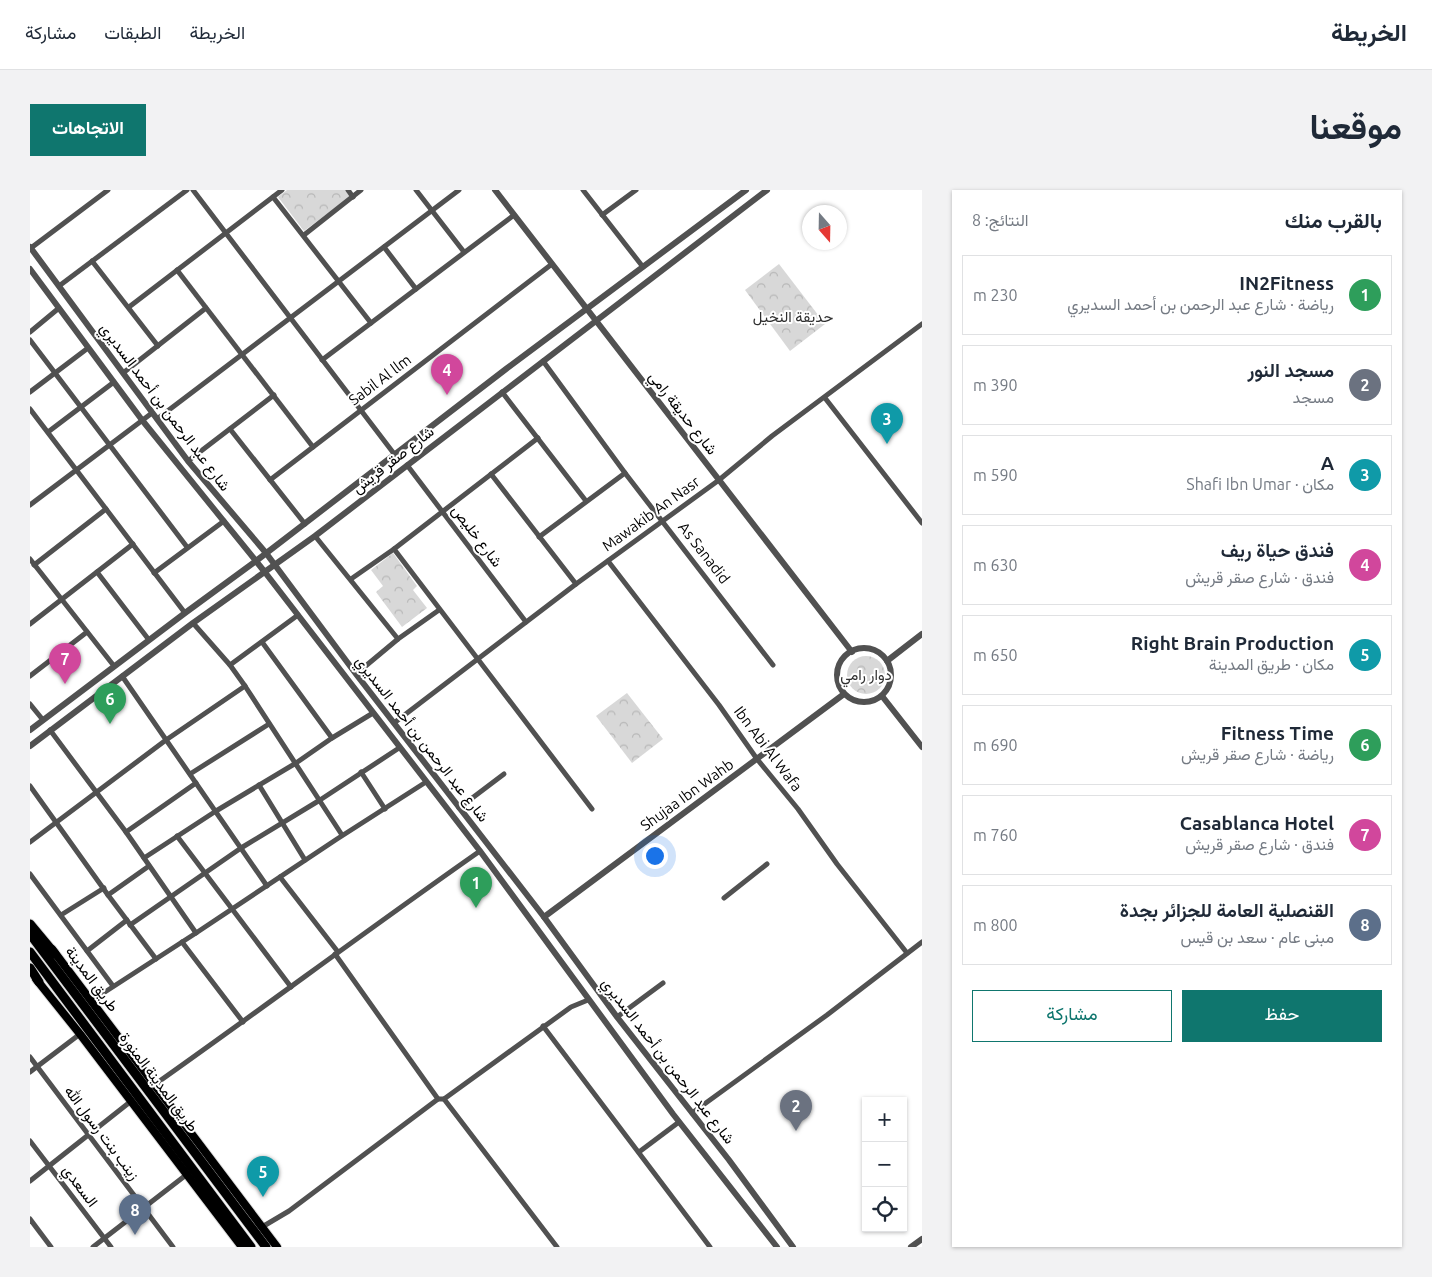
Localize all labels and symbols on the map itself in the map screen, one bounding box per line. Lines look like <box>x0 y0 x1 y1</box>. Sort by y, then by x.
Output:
north arrow <box>802 205 847 250</box>
park label: حديقة النخيل <box>753 308 833 326</box>
street label: شارع عبد الرحمن بن أحمد السديري <box>93 319 234 497</box>
street label: Sabil Al llm <box>345 351 414 408</box>
pin: 4 <box>431 354 463 395</box>
street label: شارع حديقة رامي <box>642 368 721 461</box>
pin: 3 <box>871 403 903 444</box>
street label: شارع صقر قريش <box>349 422 439 499</box>
street label: Mawakib An Nasr <box>599 472 703 555</box>
street label: شارع خليص <box>446 501 506 572</box>
street label: As Sanadid <box>675 519 734 587</box>
pin: 7 <box>49 643 81 684</box>
street label: شارع عبد الرحمن بن أحمد السديري <box>348 652 492 828</box>
park label: دوار رامي <box>840 666 892 688</box>
pin: 6 <box>94 683 126 724</box>
street label: Ibn Abi Al Wafa <box>731 703 806 795</box>
street label: Shujaa Ibn Wahb <box>637 755 736 834</box>
your location <box>642 843 668 869</box>
pin: 1 <box>460 867 492 908</box>
street label: طريق المدينة <box>61 943 123 1016</box>
street label: شارع عبد الرحمن بن أحمد السديري <box>594 974 738 1150</box>
street label: طريق المدينة المنورة <box>115 1029 202 1136</box>
street label: زينب بنت رسول الله <box>61 1082 143 1184</box>
pin: 2 <box>780 1090 812 1131</box>
pin: 5 <box>247 1156 279 1197</box>
street label: السعدي <box>55 1162 102 1213</box>
pin: 8 <box>119 1194 151 1235</box>

